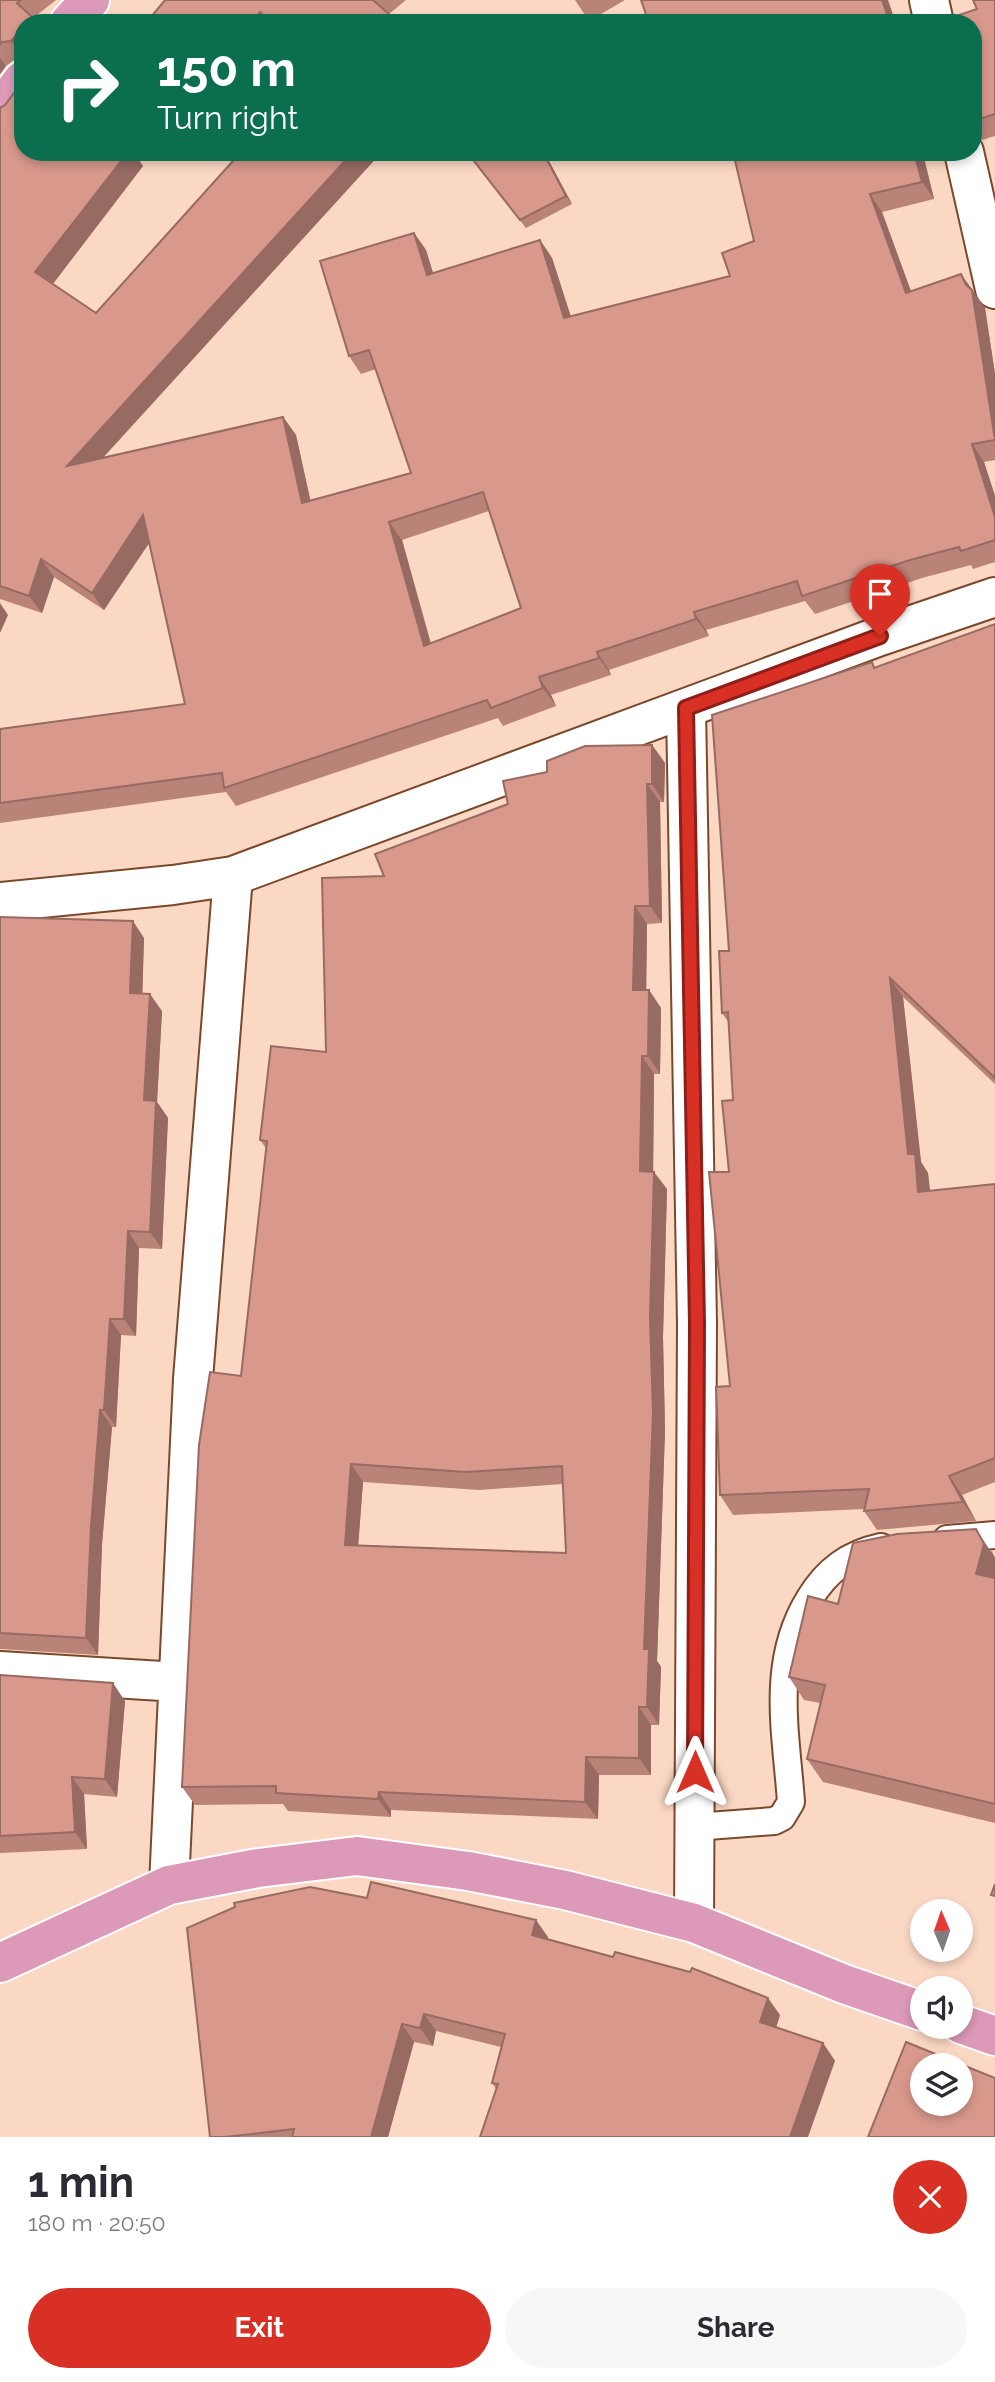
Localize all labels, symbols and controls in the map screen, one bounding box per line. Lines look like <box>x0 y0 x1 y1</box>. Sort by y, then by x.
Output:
text: 150 m <box>157 40 296 97</box>
icon: right <box>42 42 133 133</box>
text: Turn right <box>157 99 298 136</box>
pin <box>850 564 910 636</box>
icon: arrive <box>861 575 899 613</box>
position arrow <box>658 1735 732 1809</box>
north arrow <box>910 1899 973 1962</box>
map controls <box>910 1899 973 2116</box>
button: sound <box>910 1976 973 2039</box>
button: layers <box>910 2053 973 2116</box>
text: 1 min <box>28 2158 134 2207</box>
button: close <box>893 2160 967 2234</box>
text: 180 m · 20:50 <box>28 2209 166 2236</box>
button: Exit <box>28 2288 491 2368</box>
button: Share <box>505 2288 967 2368</box>

